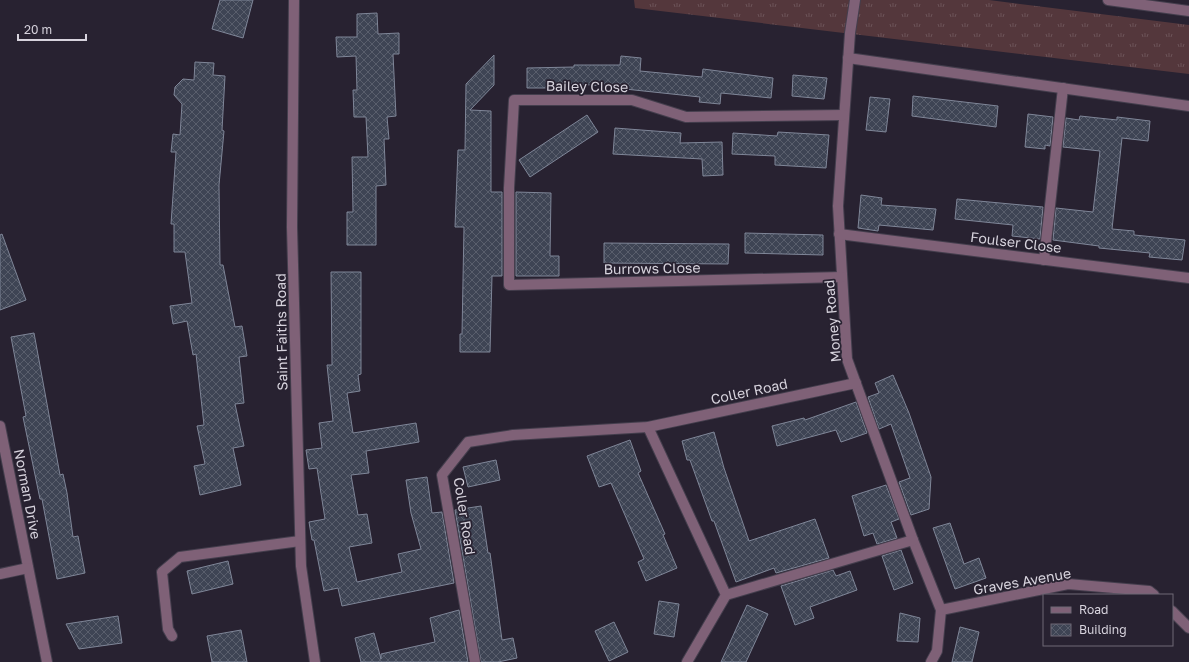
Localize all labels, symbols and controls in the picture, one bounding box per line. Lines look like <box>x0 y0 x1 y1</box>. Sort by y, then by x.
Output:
scale bar <box>18 16 86 42</box>
text: 20 m <box>24 22 52 37</box>
street label: Bailey Close <box>546 77 628 95</box>
street label: Foulser Close <box>969 228 1063 256</box>
street label: Burrows Close <box>603 259 701 277</box>
street label: Saint Faiths Road <box>271 273 291 391</box>
street label: Money Road <box>820 279 844 363</box>
street label: Coller Road <box>709 375 789 407</box>
street label: Norman Drive <box>11 447 45 541</box>
street label: Coller Road <box>450 476 480 556</box>
street label: Graves Avenue <box>972 564 1072 598</box>
legend <box>1043 594 1173 646</box>
text: Road <box>1079 602 1108 617</box>
text: Building <box>1079 622 1127 637</box>

